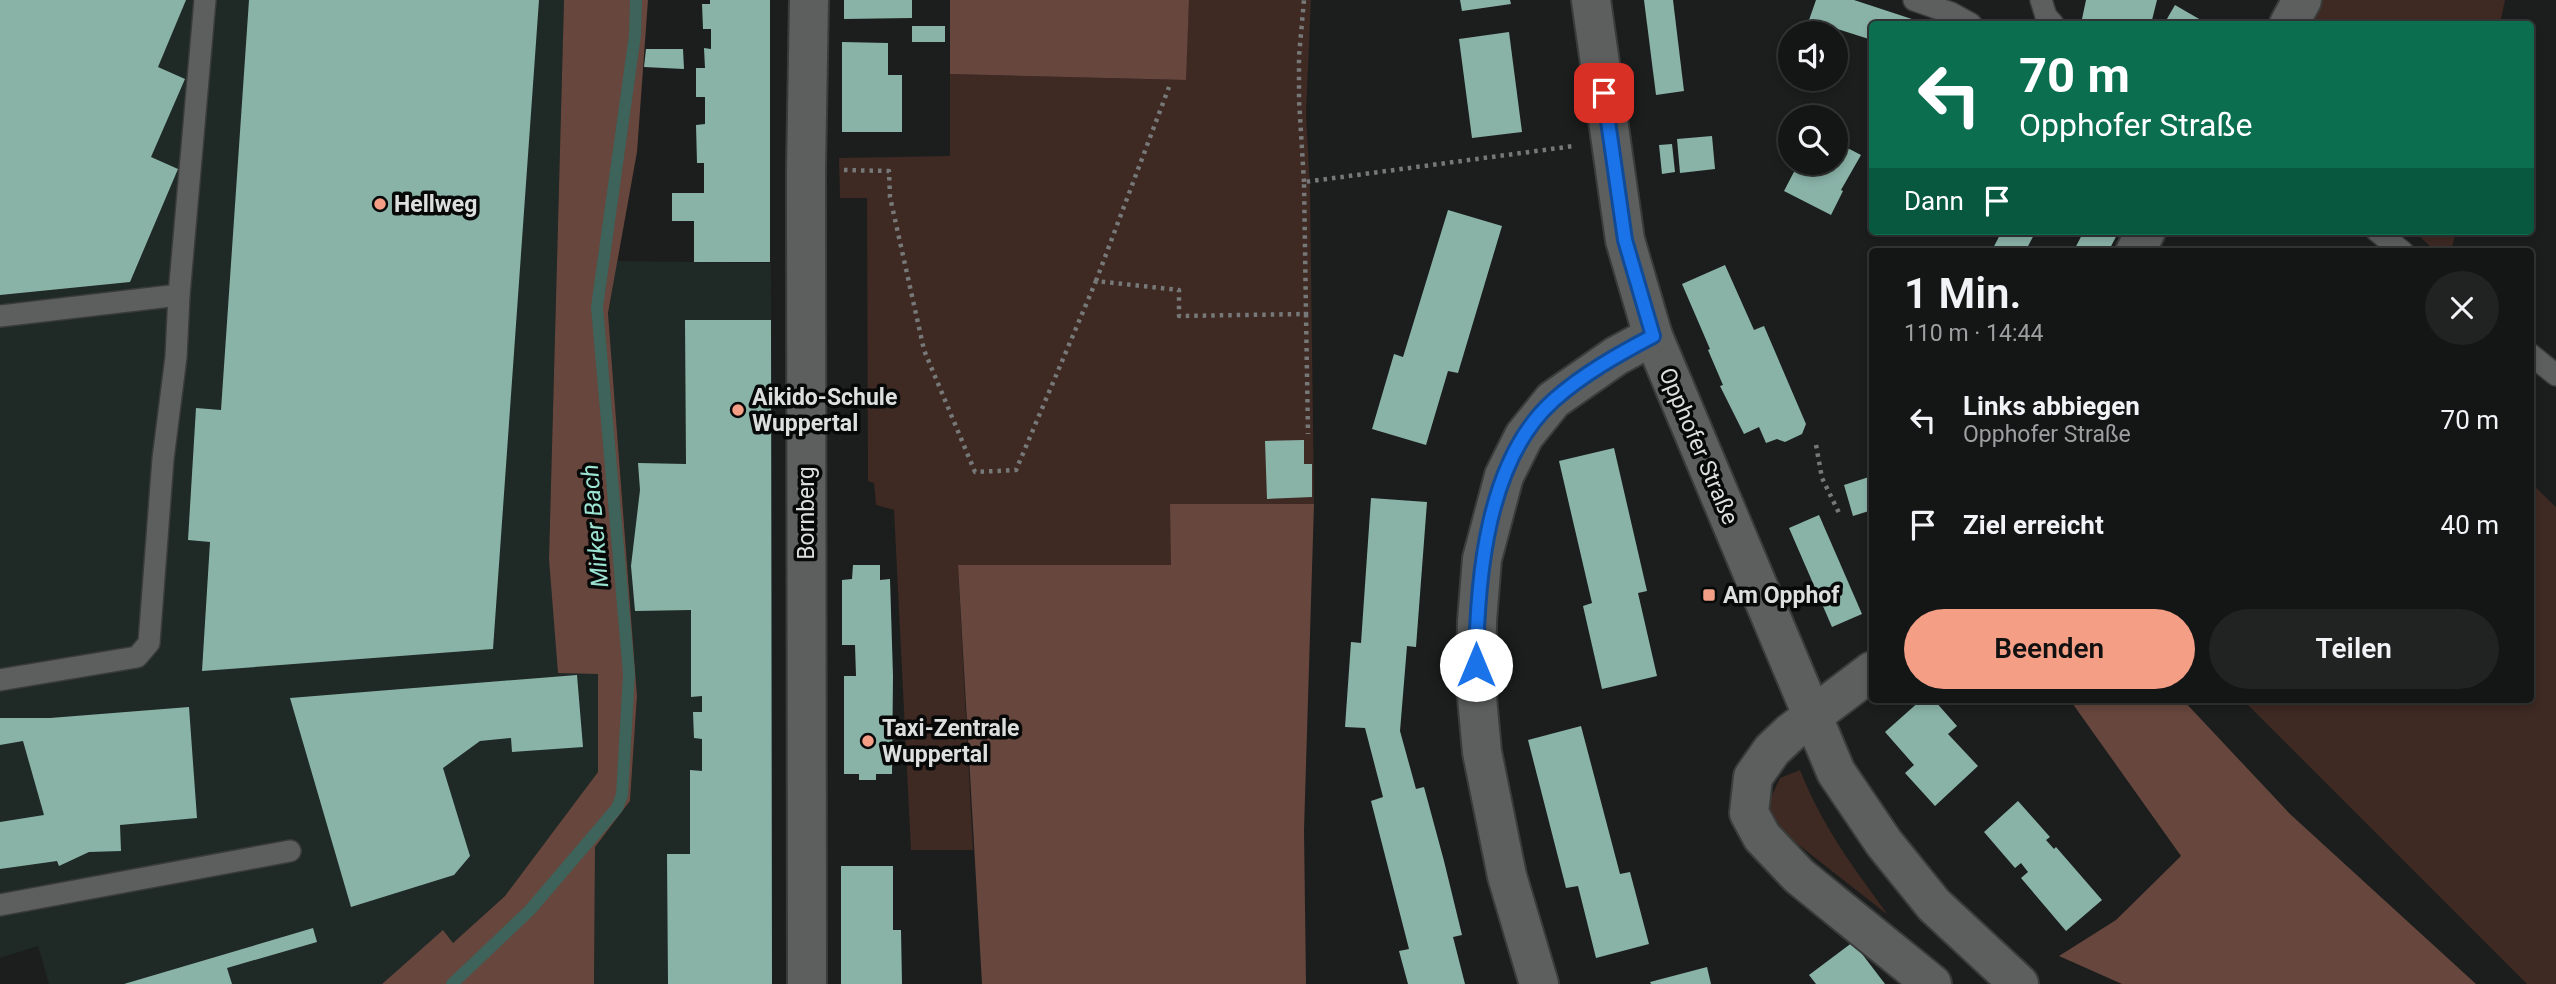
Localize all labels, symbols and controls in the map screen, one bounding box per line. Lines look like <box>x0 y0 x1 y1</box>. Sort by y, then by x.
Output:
map controls <box>1778 21 1848 175</box>
button: sound <box>1778 21 1848 91</box>
text: 70 m <box>2019 47 2130 104</box>
icon: left <box>1904 49 1995 140</box>
pin <box>1574 63 1634 123</box>
icon: arrive <box>1585 74 1623 112</box>
button: search <box>1778 105 1848 175</box>
text: Opphofer Straße <box>2019 106 2252 144</box>
icon: arrive <box>1978 182 2016 220</box>
text: Dann <box>1904 186 1964 216</box>
place label: Hellweg <box>394 191 477 218</box>
marker: Hellweg <box>372 196 388 212</box>
text: 1 Min. <box>1904 269 2022 318</box>
button: close <box>2425 271 2499 345</box>
text: 110 m · 14:44 <box>1904 320 2043 347</box>
street label: Opphofer Straße <box>1653 364 1744 529</box>
place label: Aikido-Schule Wuppertal <box>752 384 897 437</box>
text: Links abbiegen <box>1963 391 2140 421</box>
icon: left <box>1904 401 1942 439</box>
marker: Aikido-Schule Wuppertal <box>730 402 746 418</box>
text: 70 m <box>2441 405 2499 435</box>
text: Opphofer Straße <box>1963 421 2131 448</box>
water label: Mirker Bach <box>576 463 614 589</box>
street label: Bornberg <box>793 466 820 560</box>
icon: arrive <box>1904 506 1942 544</box>
text: Ziel erreicht <box>1963 510 2104 540</box>
text: 40 m <box>2441 510 2499 540</box>
place label: Am Opphof <box>1723 582 1840 609</box>
marker: Am Opphof <box>1701 587 1717 603</box>
button: Beenden <box>1904 609 2195 689</box>
button: Teilen <box>2209 609 2499 689</box>
position arrow <box>1439 628 1513 702</box>
place label: Taxi-Zentrale Wuppertal <box>882 715 1019 768</box>
marker: Taxi-Zentrale Wuppertal <box>860 733 876 749</box>

